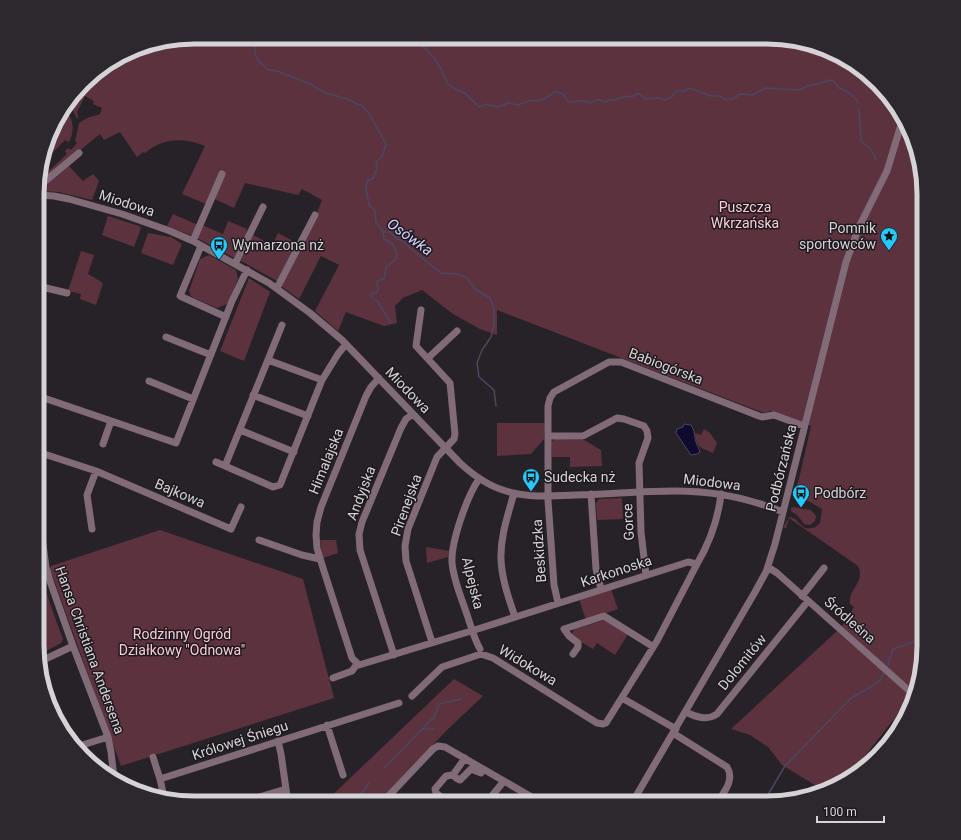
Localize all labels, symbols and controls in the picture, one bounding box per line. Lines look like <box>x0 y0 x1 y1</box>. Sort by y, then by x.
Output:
street label: Miodowa <box>97 186 157 220</box>
park label: Puszcza Wkrzańska <box>711 199 779 231</box>
water label: Osówka <box>384 214 436 260</box>
place label: Pomnik sportowców <box>799 220 877 252</box>
place icon: Pomnik sportowców <box>879 226 899 251</box>
bus stop icon: Wymarzona nż <box>209 235 229 260</box>
place label: Wymarzona nż <box>232 237 324 253</box>
street label: Babiogórska <box>627 345 705 387</box>
street label: Miodowa <box>382 364 434 416</box>
street label: Podbórzańska <box>762 423 800 513</box>
street label: Himalajska <box>306 426 346 496</box>
street label: Andyjska <box>343 464 379 522</box>
bus stop icon: Sudecka nż <box>521 467 541 492</box>
place label: Sudecka nż <box>544 469 616 485</box>
street label: Miodowa <box>682 471 742 493</box>
street label: Pirenejska <box>387 472 425 538</box>
street label: Bajkowa <box>153 475 207 511</box>
bus stop icon: Podbórz <box>791 483 811 508</box>
place label: Podbórz <box>814 485 866 501</box>
street label: Gorce <box>619 503 637 541</box>
street label: Beskidzka <box>529 519 549 583</box>
street label: Karkonoska <box>578 552 654 590</box>
street label: Alpejska <box>459 555 487 611</box>
street label: Hansa Christiana Andersena <box>52 564 128 736</box>
street label: Śródleśna <box>821 593 879 646</box>
park label: Rodzinny Ogród Działkowy "Odnowa" <box>119 626 245 658</box>
street label: Dolomitów <box>715 630 770 693</box>
street label: Widokowa <box>496 641 560 689</box>
street label: Królowej Śniegu <box>190 716 290 763</box>
scale bar <box>817 798 884 824</box>
text: 100 m <box>823 805 857 819</box>

